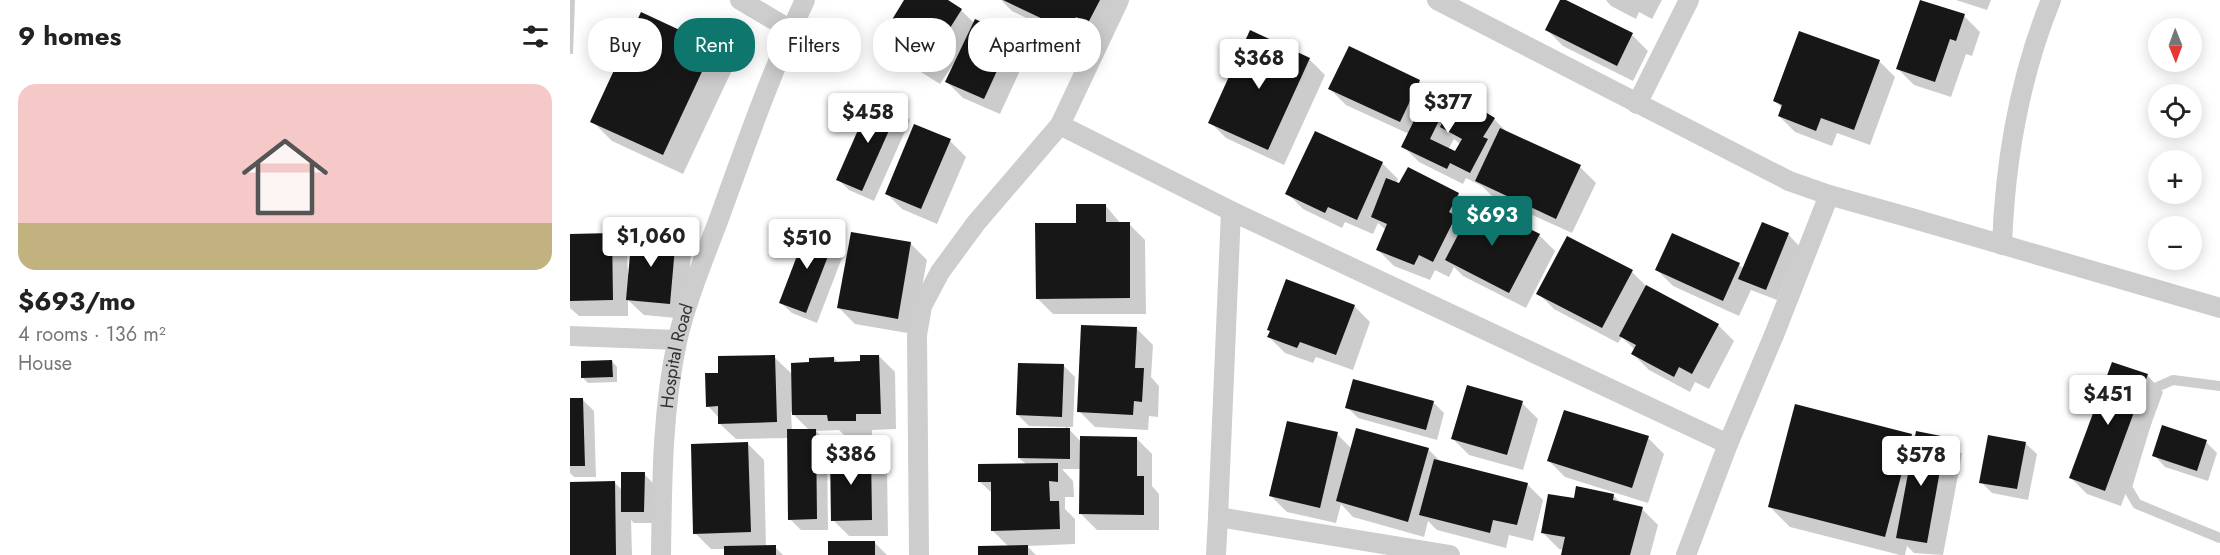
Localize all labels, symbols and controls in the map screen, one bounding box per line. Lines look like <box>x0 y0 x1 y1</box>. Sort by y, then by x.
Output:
text: 9 homes <box>18 17 121 55</box>
chip: Buy <box>588 18 662 72</box>
chip: Rent <box>674 18 755 72</box>
chip: Filters <box>767 18 861 72</box>
chip: New <box>873 18 956 72</box>
chip: Apartment <box>968 18 1101 72</box>
north arrow <box>2148 18 2202 72</box>
map controls <box>2148 18 2202 270</box>
icon: filters <box>519 20 552 53</box>
pin: $368 <box>1223 39 1295 90</box>
text: $368 <box>1234 44 1284 73</box>
pin: $377 <box>1412 83 1484 134</box>
button: locate <box>2148 84 2202 138</box>
text: $377 <box>1424 88 1472 117</box>
pin: $458 <box>832 93 904 144</box>
text: $458 <box>842 98 894 127</box>
icon: home <box>231 123 339 231</box>
button: + <box>2148 150 2202 204</box>
pin: $693 <box>1456 196 1528 247</box>
text: $693 <box>1466 201 1518 230</box>
button: − <box>2148 216 2202 270</box>
pin: $1,060 <box>602 217 700 268</box>
pin: $510 <box>771 219 843 270</box>
text: $1,060 <box>617 222 685 251</box>
text: $510 <box>783 224 831 253</box>
text: $693/mo <box>18 282 135 320</box>
street label: Hospital Road <box>654 300 700 410</box>
text: 4 rooms · 136 m² <box>18 320 166 349</box>
text: House <box>18 349 72 378</box>
pin: $451 <box>2072 375 2144 426</box>
text: $451 <box>2083 380 2133 409</box>
pin: $386 <box>815 435 887 486</box>
pin: $578 <box>1885 436 1957 487</box>
text: $386 <box>826 440 876 469</box>
text: $578 <box>1896 441 1946 470</box>

